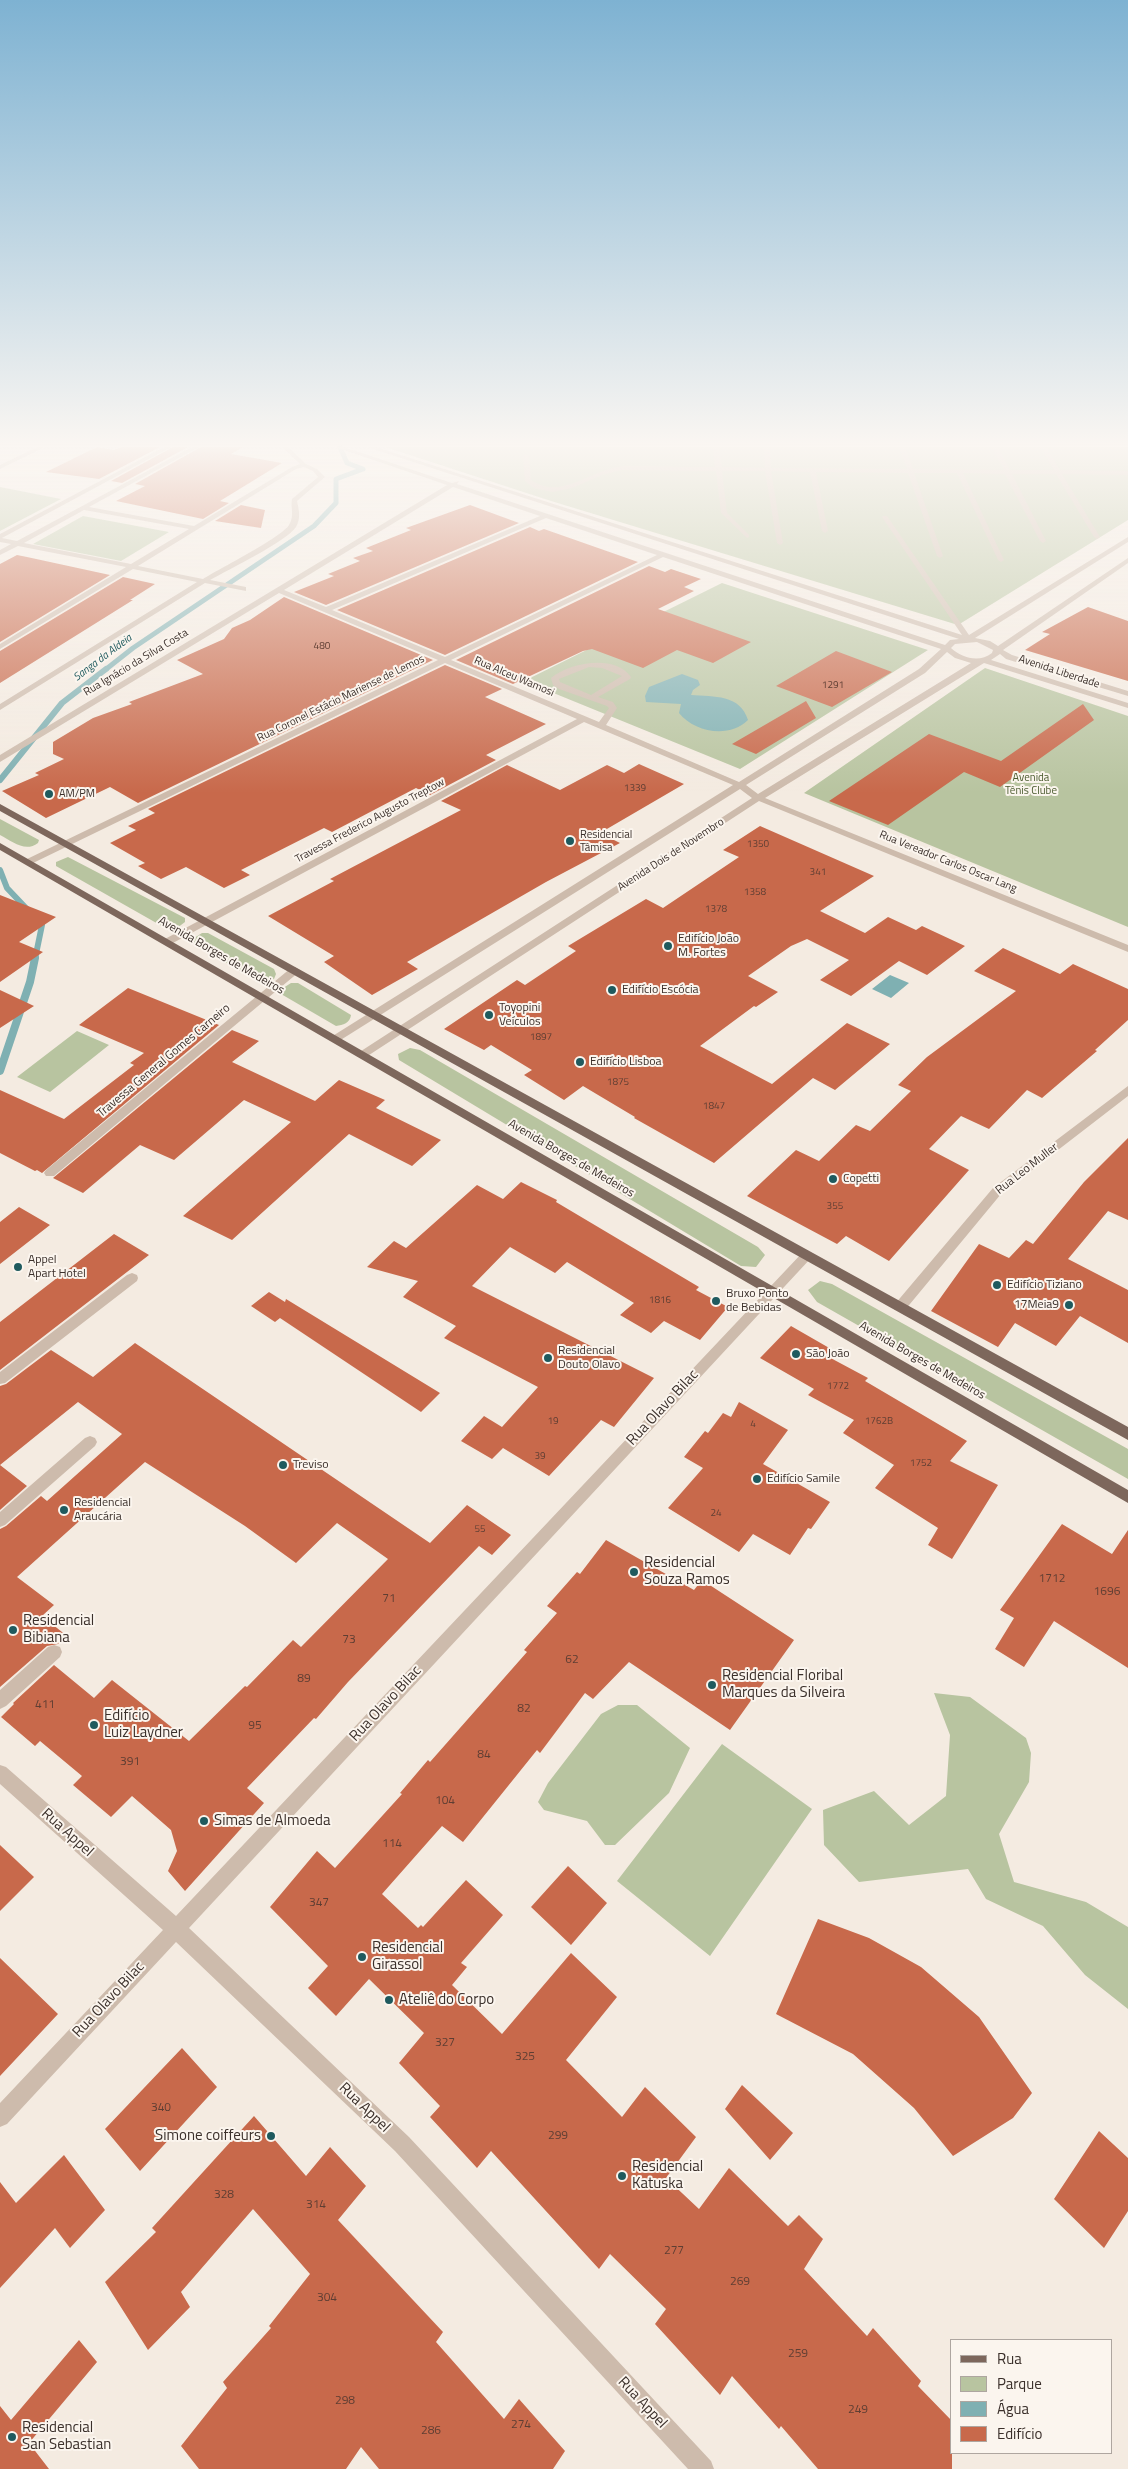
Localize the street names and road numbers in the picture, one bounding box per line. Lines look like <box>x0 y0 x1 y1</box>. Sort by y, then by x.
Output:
street label: Rua Ignácio da Silva Costa <box>81 627 191 699</box>
street label: Rua Coronel Estácio Mariense de Lemos <box>255 653 427 745</box>
street label: Avenida Liberdade <box>1017 653 1101 691</box>
street label: Rua Alceu Wamosi <box>472 654 556 700</box>
street label: Travessa Frederico Augusto Treptow <box>293 776 447 866</box>
street label: Avenida Dois de Novembro <box>615 816 727 894</box>
street label: Rua Vereador Carlos Oscar Lang <box>877 828 1019 896</box>
street label: Avenida Borges de Medeiros <box>155 914 287 998</box>
street label: Travessa General Gomes Carneiro <box>95 1001 233 1121</box>
street label: Avenida Borges de Medeiros <box>505 1117 637 1201</box>
street label: Rua Leo Muller <box>993 1140 1061 1198</box>
street label: Avenida Borges de Medeiros <box>856 1319 988 1403</box>
street label: Rua Olavo Bilac <box>623 1366 703 1450</box>
street label: Rua Olavo Bilac <box>346 1662 426 1746</box>
street label: Rua Appel <box>37 1805 97 1861</box>
street label: Rua Olavo Bilac <box>69 1958 149 2042</box>
street label: Rua Appel <box>335 2079 393 2137</box>
street label: Rua Appel <box>614 2374 670 2432</box>

